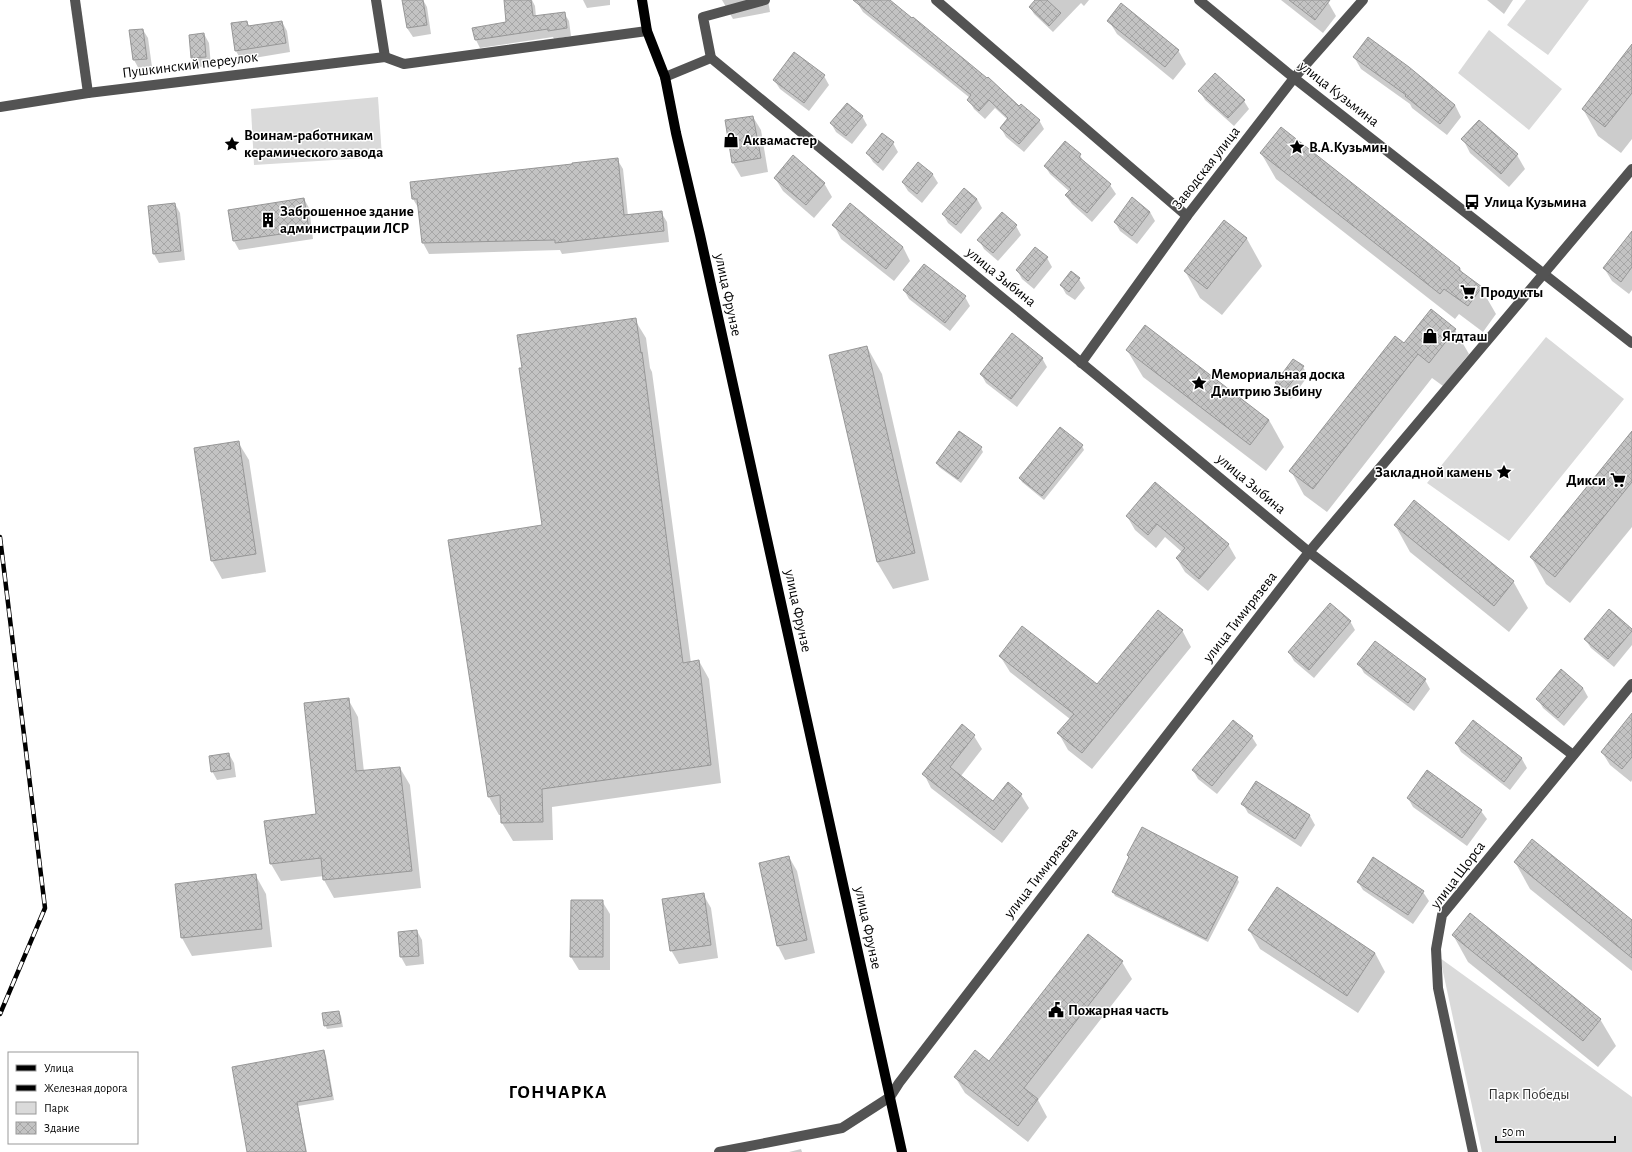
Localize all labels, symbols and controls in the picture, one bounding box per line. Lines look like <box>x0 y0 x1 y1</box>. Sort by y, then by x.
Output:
street label: Пушкинский переулок <box>121 49 259 81</box>
street label: улица Кузьмина <box>1295 58 1382 130</box>
street label: Заводская улица <box>1169 124 1243 212</box>
place label: Воинам-работникам керамического завода <box>244 128 383 160</box>
shop icon: Аквамастер <box>722 131 740 149</box>
place label: Аквамастер <box>743 133 817 148</box>
place icon: Воинам-работникам керамического завода <box>223 135 241 153</box>
place icon: В.А.Кузьмин <box>1288 138 1306 156</box>
place label: В.А.Кузьмин <box>1309 140 1388 155</box>
bus stop icon: Улица Кузьмина <box>1463 193 1481 211</box>
place label: Улица Кузьмина <box>1484 195 1587 210</box>
place label: Заброшенное здание администрации ЛСР <box>280 204 414 236</box>
building icon: Заброшенное здание администрации ЛСР <box>259 211 277 229</box>
street label: улица Зыбина <box>962 244 1039 310</box>
street label: улица Фрунзе <box>712 251 744 338</box>
supermarket icon: Продукты <box>1459 283 1477 301</box>
place label: Продукты <box>1480 285 1543 300</box>
shop icon: Ягдташ <box>1421 327 1439 345</box>
place label: Ягдташ <box>1442 329 1488 344</box>
place label: Мемориальная доска Дмитрию Зыбину <box>1211 367 1345 399</box>
place icon: Мемориальная доска Дмитрию Зыбину <box>1190 374 1208 392</box>
street label: улица Зыбина <box>1213 450 1288 517</box>
place icon: Закладной камень <box>1495 463 1513 481</box>
place label: Закладной камень <box>1375 465 1492 480</box>
supermarket icon: Дикси <box>1609 471 1627 489</box>
place label: Дикси <box>1566 473 1606 488</box>
street label: улица Фрунзе <box>782 567 814 654</box>
street label: улица Тимирязева <box>1200 569 1280 666</box>
street label: улица Тимирязева <box>1001 825 1081 922</box>
street label: улица Щорса <box>1427 838 1488 912</box>
street label: улица Фрунзе <box>852 884 884 971</box>
public building icon: Пожарная часть <box>1047 1001 1065 1019</box>
place label: Пожарная часть <box>1068 1003 1168 1018</box>
legend <box>8 1052 138 1144</box>
text: Улица <box>44 1062 74 1074</box>
text: Железная дорога <box>44 1082 128 1094</box>
district label: ГОНЧАРКА <box>509 1083 607 1102</box>
park label: Парк Победы <box>1488 1087 1570 1102</box>
text: Парк <box>44 1102 69 1114</box>
scale bar <box>1496 1118 1615 1144</box>
text: Здание <box>44 1122 80 1134</box>
text: 50 m <box>1502 1126 1525 1138</box>

